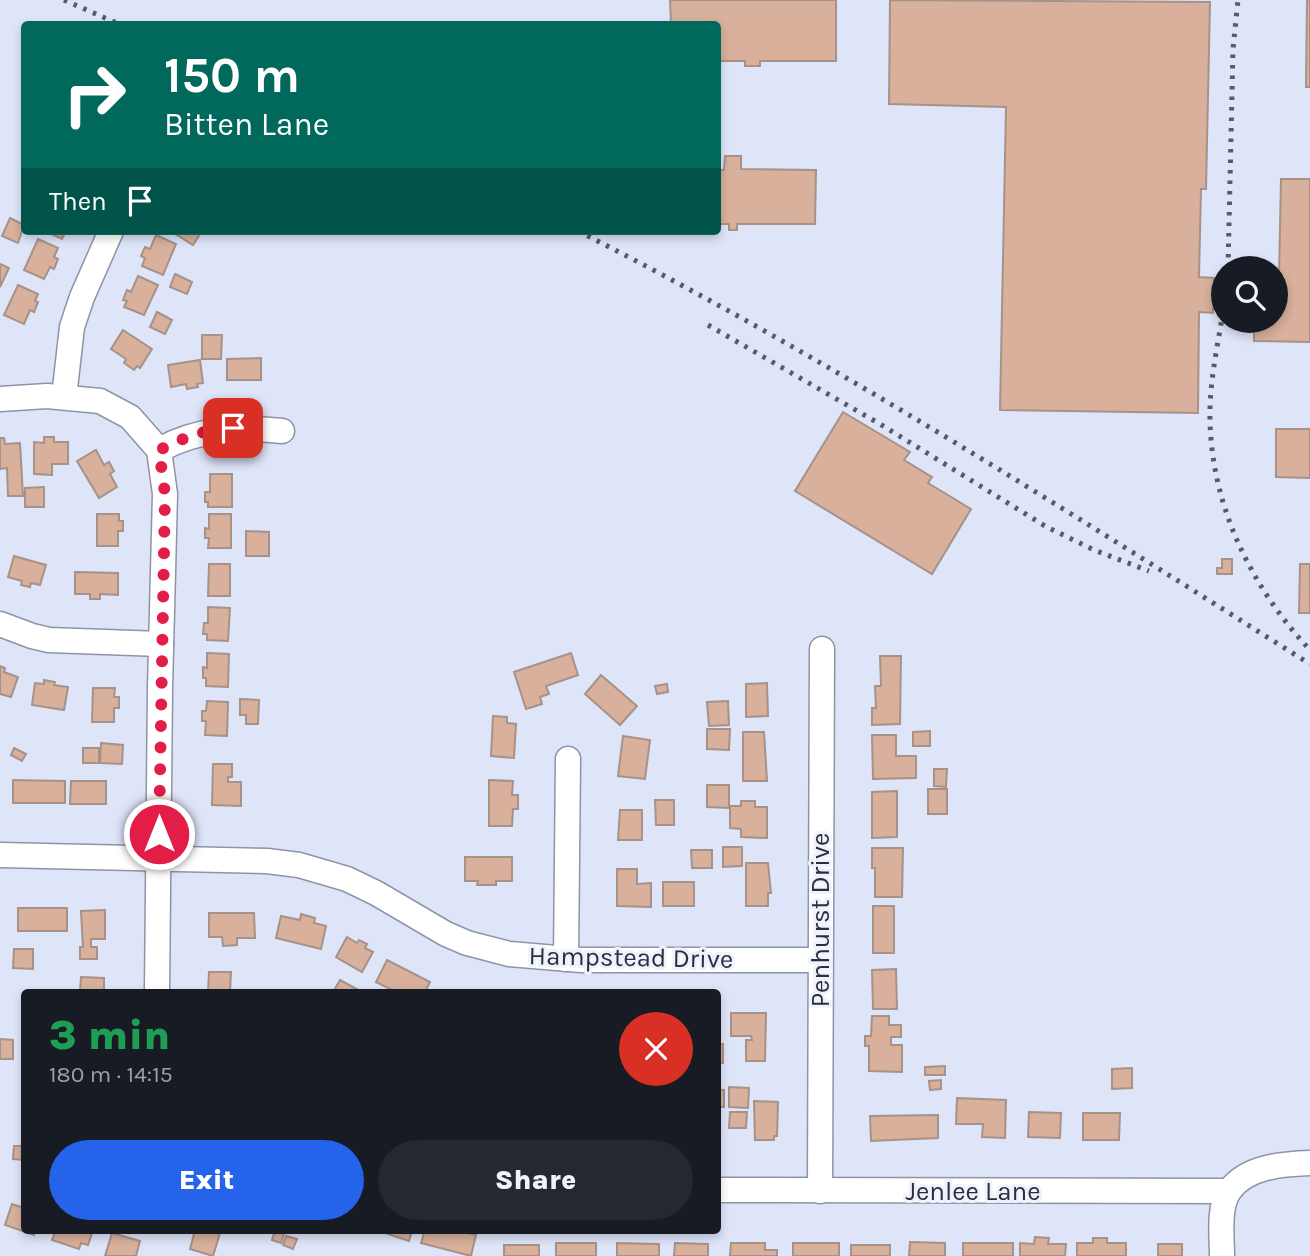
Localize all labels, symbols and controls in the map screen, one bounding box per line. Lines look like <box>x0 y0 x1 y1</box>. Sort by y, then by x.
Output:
text: 150 m <box>164 47 300 104</box>
icon: right <box>49 49 140 140</box>
text: Bitten Lane <box>164 106 329 143</box>
icon: arrive <box>121 182 159 220</box>
text: Then <box>49 186 107 217</box>
map controls <box>1211 256 1288 333</box>
button: search <box>1211 256 1288 333</box>
pin <box>203 398 263 458</box>
icon: arrive <box>214 409 252 447</box>
position arrow <box>122 797 196 871</box>
street label: Penhurst Drive <box>805 833 836 1007</box>
street label: Hampstead Drive <box>528 940 734 975</box>
text: 3 min <box>49 1010 170 1060</box>
button: close <box>619 1012 693 1086</box>
text: 180 m · 14:15 <box>49 1061 173 1088</box>
button: Exit <box>49 1140 364 1220</box>
button: Share <box>378 1140 693 1220</box>
street label: Jenlee Lane <box>905 1176 1041 1207</box>

